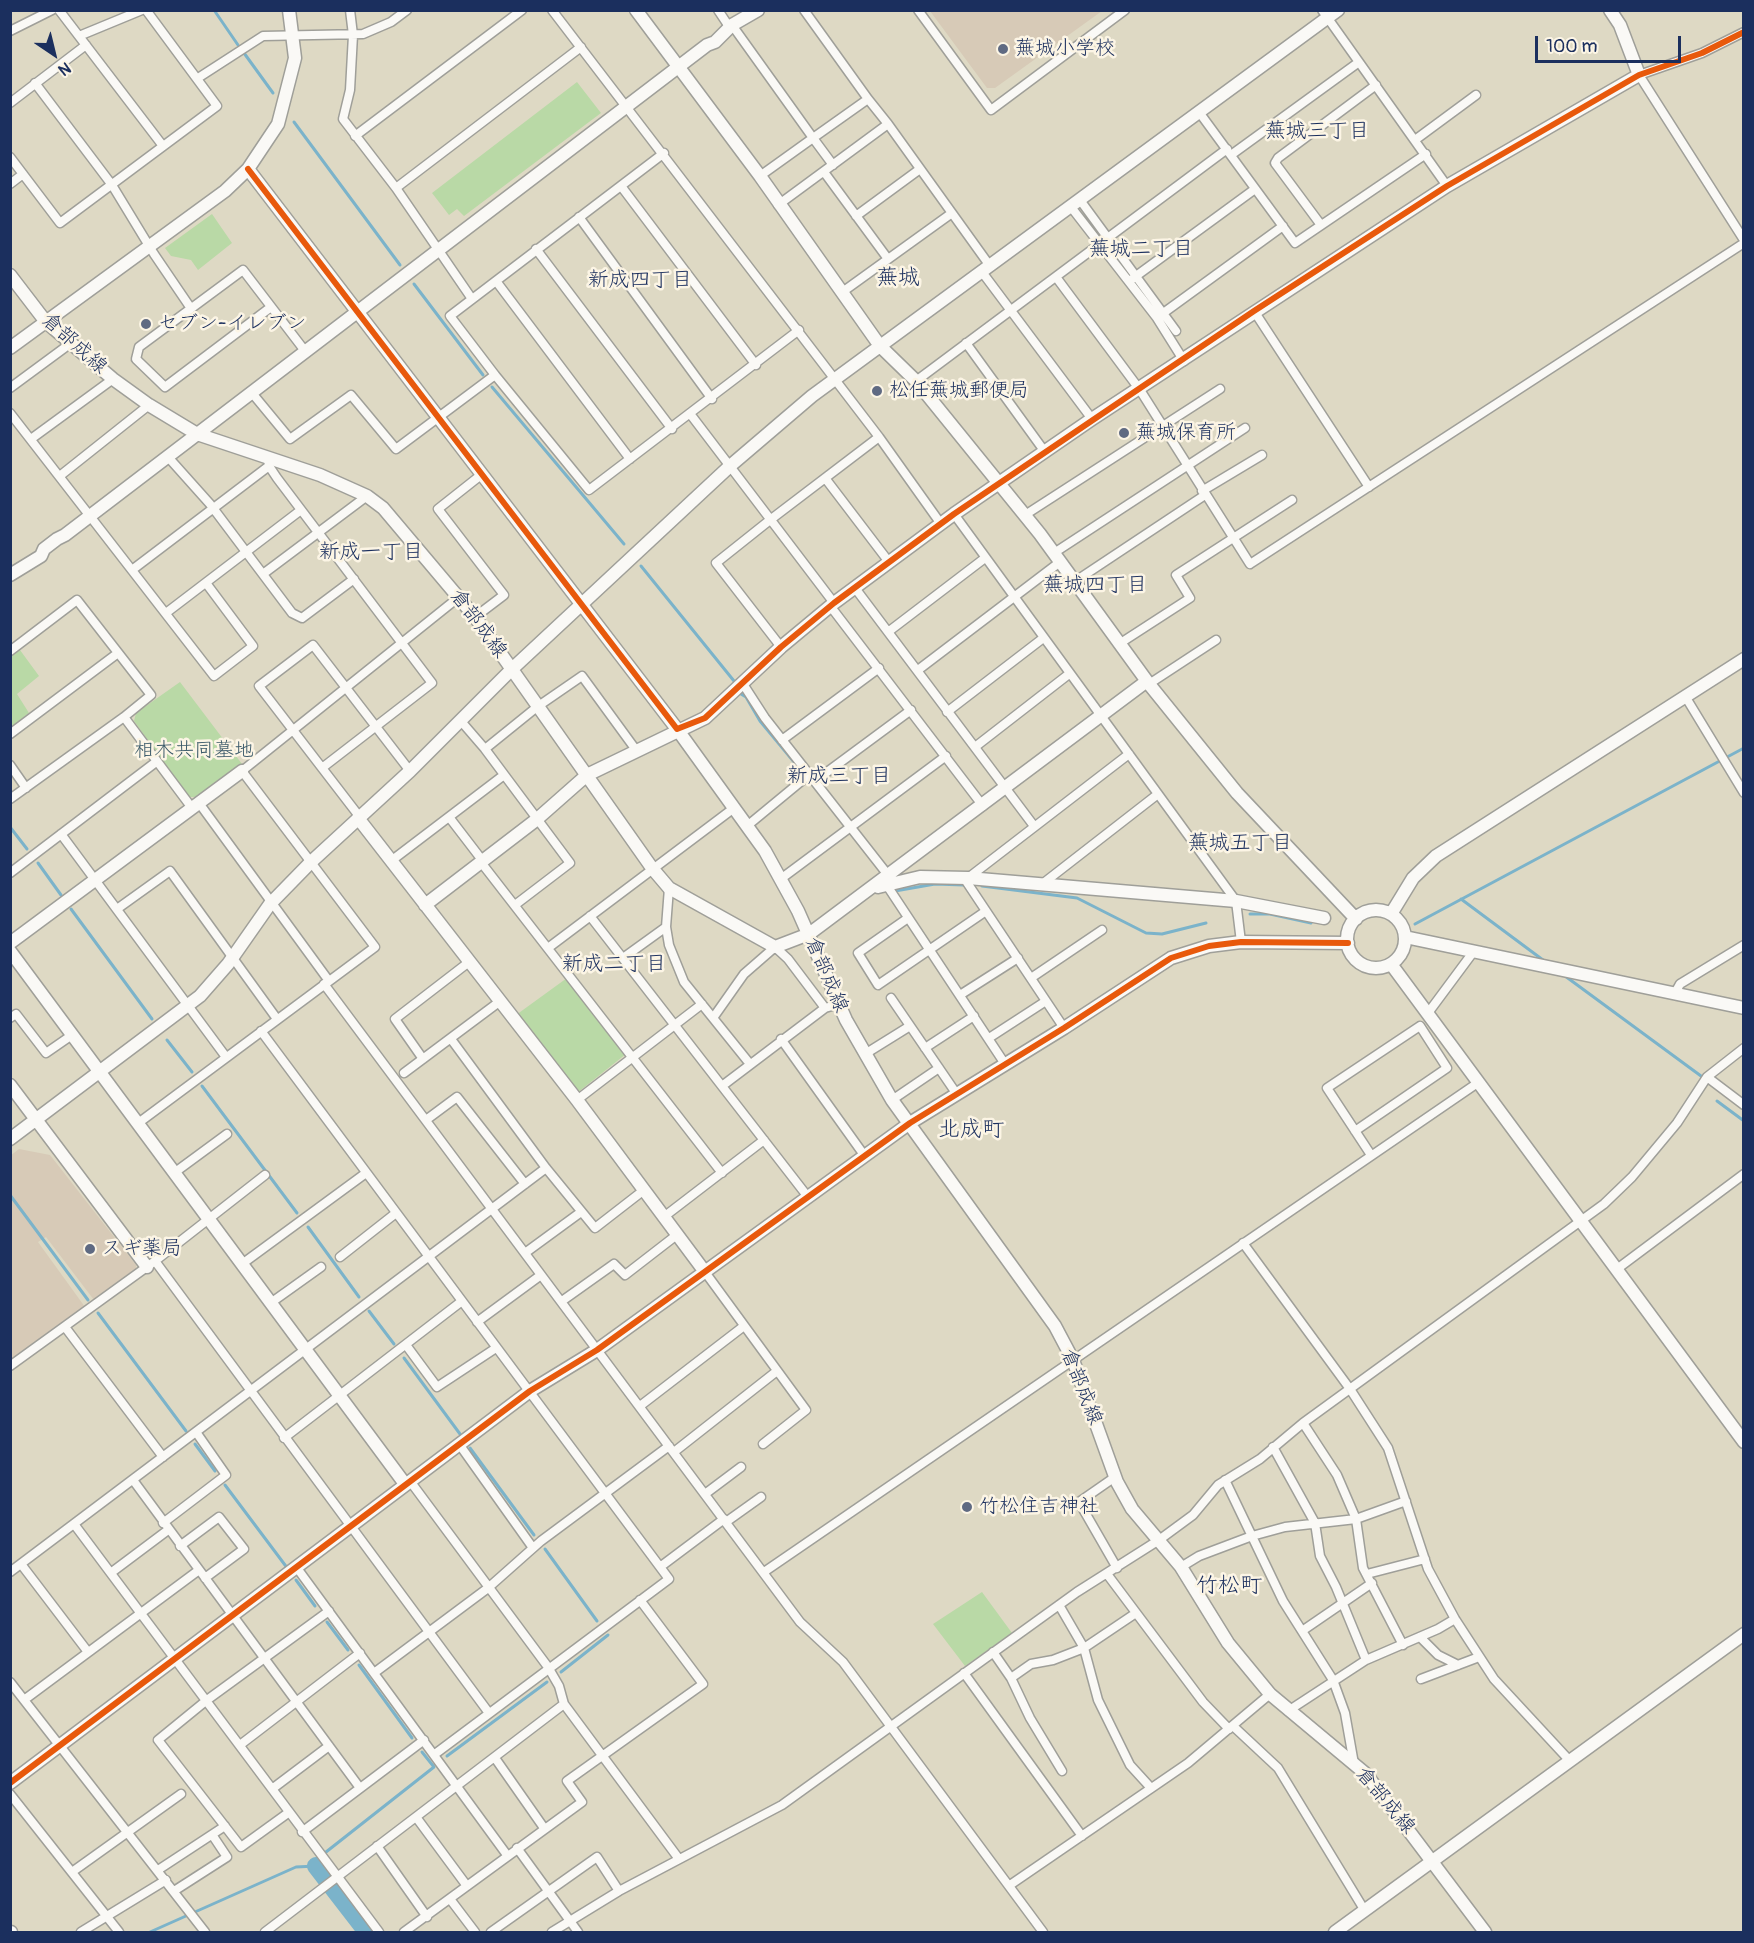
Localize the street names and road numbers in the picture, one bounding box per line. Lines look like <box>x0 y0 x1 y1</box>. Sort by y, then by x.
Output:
street label: 倉部成線 <box>36 308 112 380</box>
street label: 倉部成線 <box>444 585 512 663</box>
street label: 倉部成線 <box>799 933 853 1017</box>
street label: 倉部成線 <box>1055 1345 1107 1429</box>
street label: 倉部成線 <box>1350 1763 1420 1839</box>

